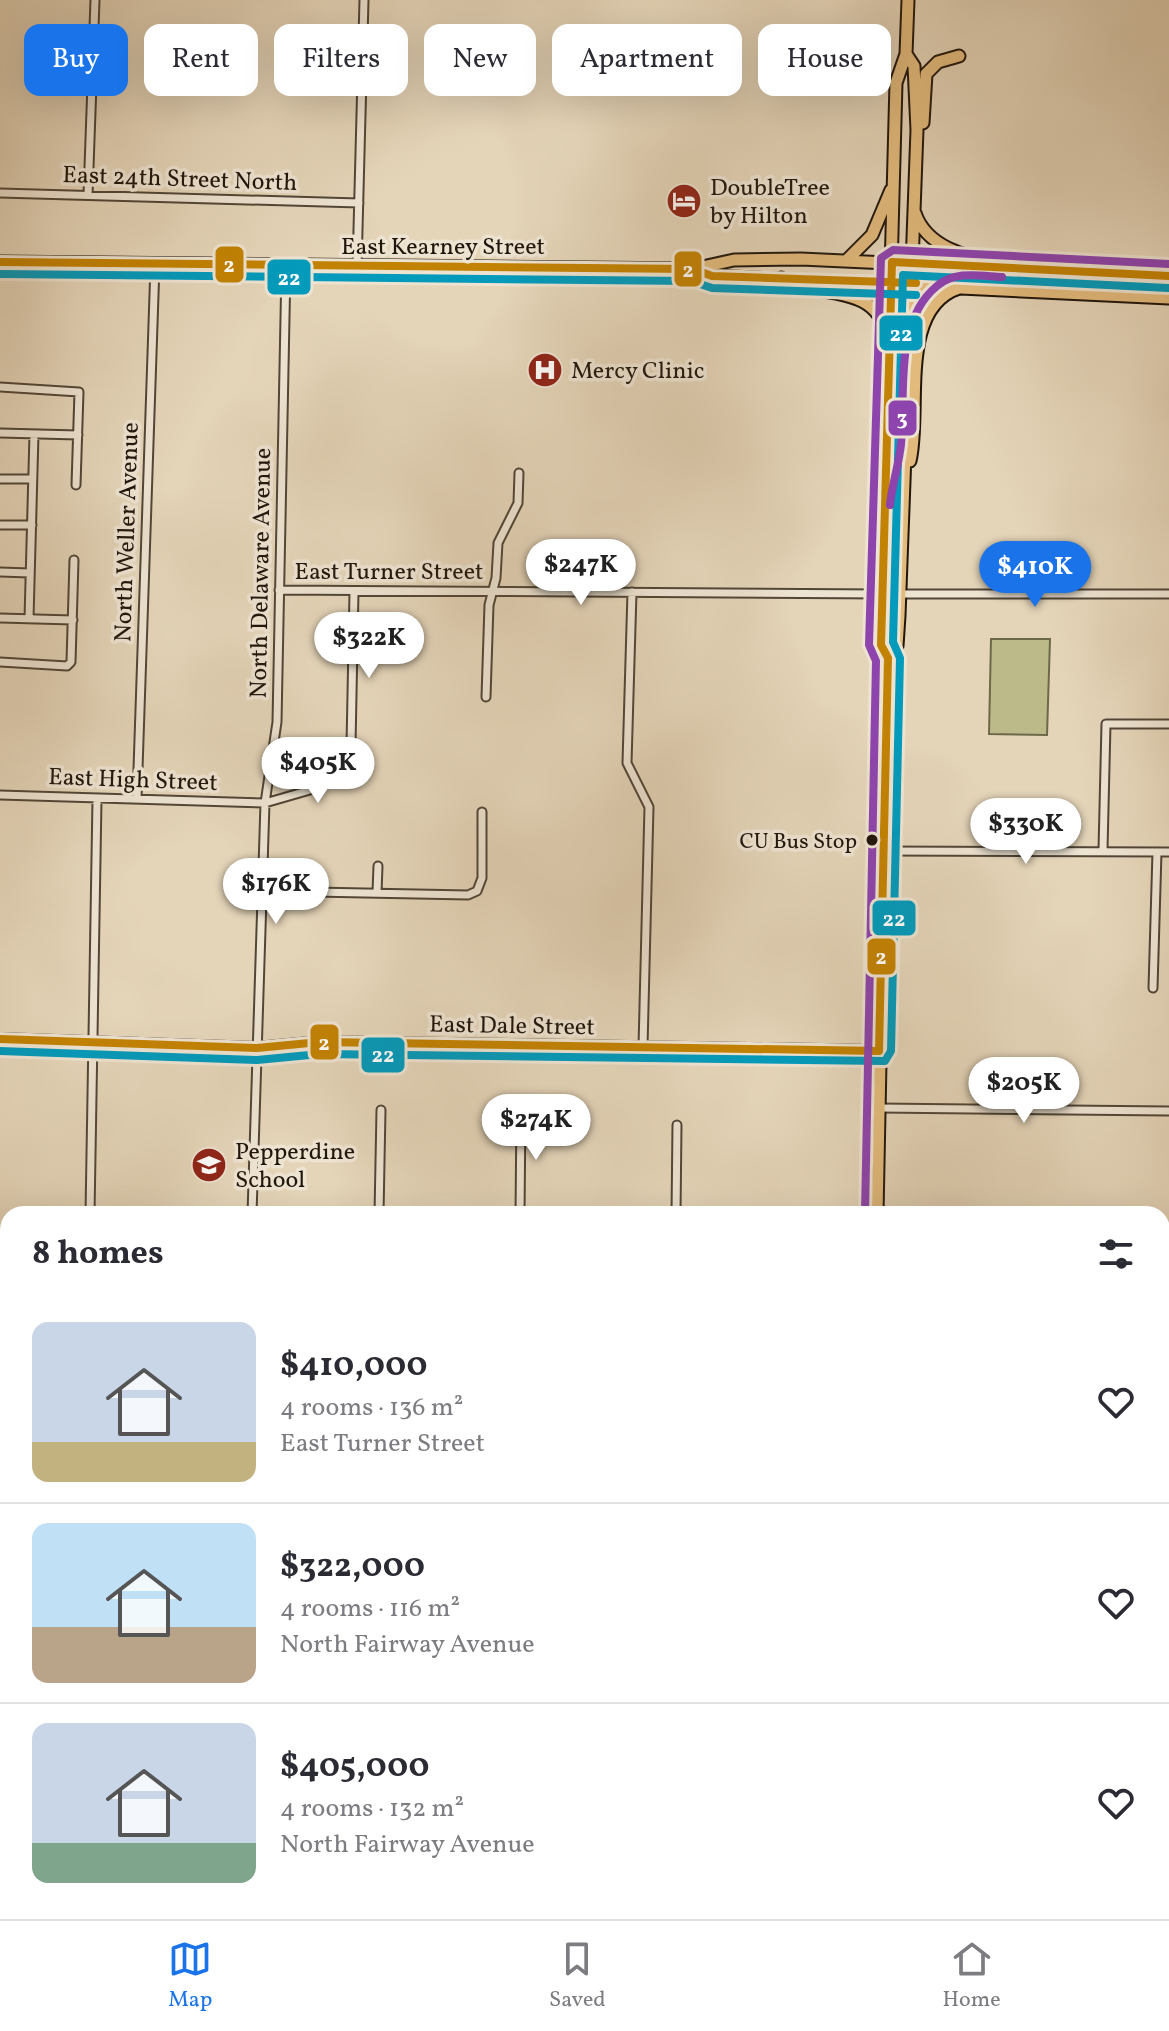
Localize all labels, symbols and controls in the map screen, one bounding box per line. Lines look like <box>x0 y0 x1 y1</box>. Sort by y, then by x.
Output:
chip: Buy <box>24 24 128 96</box>
chip: Rent <box>144 24 258 96</box>
chip: Filters <box>274 24 408 96</box>
chip: New <box>424 24 536 96</box>
chip: Apartment <box>552 24 742 96</box>
chip: House <box>758 24 891 96</box>
street label: East 24th Street North <box>62 159 298 201</box>
place label: DoubleTree by Hilton <box>710 172 830 234</box>
hotel icon: DoubleTree by Hilton <box>665 182 703 220</box>
street label: East Kearney Street <box>341 231 545 265</box>
line badge: 2 <box>214 245 245 284</box>
line badge: 2 <box>673 250 703 288</box>
text: 2 <box>223 251 235 282</box>
text: 2 <box>682 256 694 287</box>
line badge: 22 <box>266 258 312 296</box>
text: 22 <box>278 264 300 295</box>
line badge: 22 <box>878 314 924 352</box>
text: 22 <box>890 320 912 351</box>
hospital icon: Mercy Clinic <box>526 351 564 389</box>
place label: Mercy Clinic <box>571 355 704 389</box>
line badge: 3 <box>887 399 918 437</box>
text: 3 <box>896 404 908 435</box>
street label: North Weller Avenue <box>107 422 149 643</box>
street label: North Delaware Avenue <box>243 447 281 699</box>
pin: $247K <box>525 539 637 607</box>
pin: $410K <box>979 541 1091 609</box>
text: $247K <box>544 547 618 583</box>
text: $410K <box>997 549 1073 585</box>
street label: East Turner Street <box>294 556 484 590</box>
pin: $322K <box>313 612 425 680</box>
text: $322K <box>332 620 406 656</box>
pin: $405K <box>262 737 374 805</box>
text: $405K <box>280 745 356 781</box>
street label: East High Street <box>48 761 218 801</box>
pin: $330K <box>970 798 1082 866</box>
text: $330K <box>988 806 1064 842</box>
place label: CU Bus Stop <box>739 827 857 858</box>
marker: CU Bus Stop <box>864 832 880 848</box>
pin: $176K <box>220 858 332 926</box>
text: $176K <box>241 866 311 902</box>
line badge: 22 <box>871 899 917 937</box>
text: 22 <box>883 905 905 936</box>
line badge: 2 <box>866 937 897 976</box>
text: 2 <box>875 943 887 974</box>
street label: East Dale Street <box>429 1009 595 1045</box>
line badge: 2 <box>309 1023 340 1061</box>
text: 2 <box>318 1029 330 1060</box>
line badge: 22 <box>360 1036 406 1074</box>
text: 22 <box>372 1041 394 1072</box>
pin: $205K <box>968 1057 1080 1125</box>
text: $205K <box>986 1065 1062 1101</box>
pin: $274K <box>480 1094 592 1162</box>
text: $274K <box>500 1102 572 1138</box>
place label: Pepperdine School <box>235 1136 355 1198</box>
school or university icon: Pepperdine School <box>190 1146 228 1184</box>
text: 8 homes <box>32 1231 164 1278</box>
icon: filters <box>1094 1232 1138 1276</box>
text: $410,000 <box>280 1343 428 1390</box>
icon: home <box>96 1354 192 1450</box>
icon: heart <box>1094 1380 1138 1424</box>
text: 4 rooms · 136 m² <box>280 1390 463 1426</box>
text: East Turner Street <box>280 1426 485 1462</box>
text: $322,000 <box>280 1544 425 1591</box>
icon: home <box>96 1555 192 1651</box>
icon: heart <box>1094 1581 1138 1625</box>
text: 4 rooms · 116 m² <box>280 1591 460 1627</box>
text: North Fairway Avenue <box>280 1627 535 1663</box>
text: $405,000 <box>280 1744 429 1791</box>
icon: home <box>96 1755 192 1851</box>
icon: heart <box>1094 1781 1138 1825</box>
text: 4 rooms · 132 m² <box>280 1791 464 1827</box>
text: North Fairway Avenue <box>280 1827 535 1863</box>
tab: Map <box>168 1937 212 2016</box>
tab: Saved <box>549 1937 606 2016</box>
tab: Home <box>942 1937 1001 2016</box>

